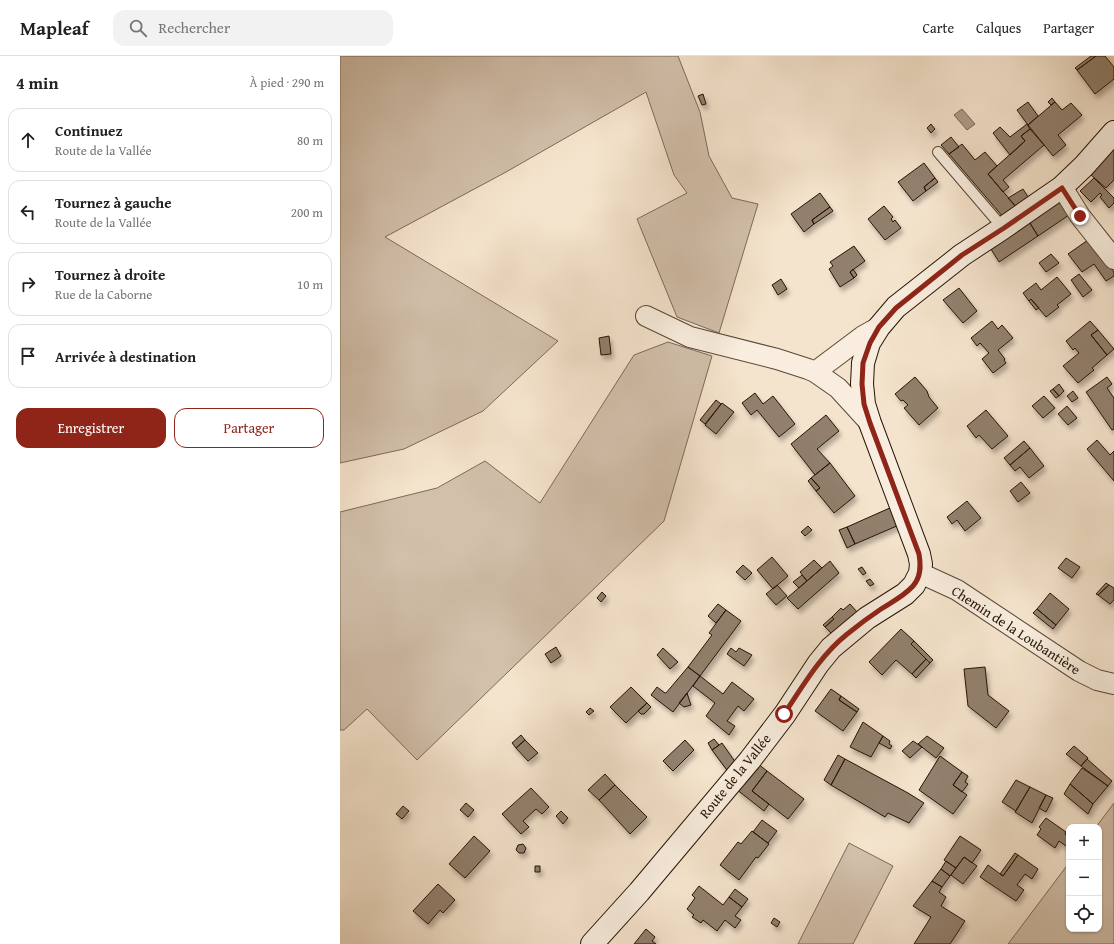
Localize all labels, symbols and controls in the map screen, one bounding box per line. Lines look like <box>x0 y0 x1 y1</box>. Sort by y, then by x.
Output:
search box <box>113 10 393 46</box>
text: Mapleaf <box>20 14 89 42</box>
icon: search <box>127 17 149 39</box>
text: Rechercher <box>159 17 230 38</box>
text: Carte <box>922 18 954 38</box>
text: Calques <box>976 18 1021 38</box>
text: Partager <box>1043 18 1094 38</box>
text: 4 min <box>16 70 58 95</box>
text: À pied · 290 m <box>249 73 324 92</box>
text: Continuez <box>55 120 123 141</box>
icon: ahead <box>17 129 39 151</box>
text: 80 m <box>297 131 323 150</box>
text: Route de la Vallée <box>55 141 152 160</box>
text: Tournez à gauche <box>55 192 172 213</box>
icon: left <box>17 201 39 223</box>
text: 200 m <box>291 203 323 222</box>
route end <box>1071 207 1089 225</box>
text: Route de la Vallée <box>55 213 152 232</box>
text: Tournez à droite <box>55 264 165 285</box>
icon: right <box>17 273 39 295</box>
text: 10 m <box>297 275 323 294</box>
text: Rue de la Caborne <box>55 285 152 304</box>
icon: arrive <box>17 345 39 367</box>
text: Arrivée à destination <box>55 346 196 367</box>
button: Enregistrer <box>16 408 166 448</box>
button: Partager <box>174 408 324 448</box>
street label: Chemin de la Loubantière <box>948 581 1085 679</box>
route start <box>775 705 793 723</box>
street label: Route de la Vallée <box>694 729 776 823</box>
map controls <box>1066 824 1102 932</box>
button: + <box>1066 824 1102 860</box>
button: − <box>1066 860 1102 896</box>
button: locate <box>1066 896 1102 932</box>

